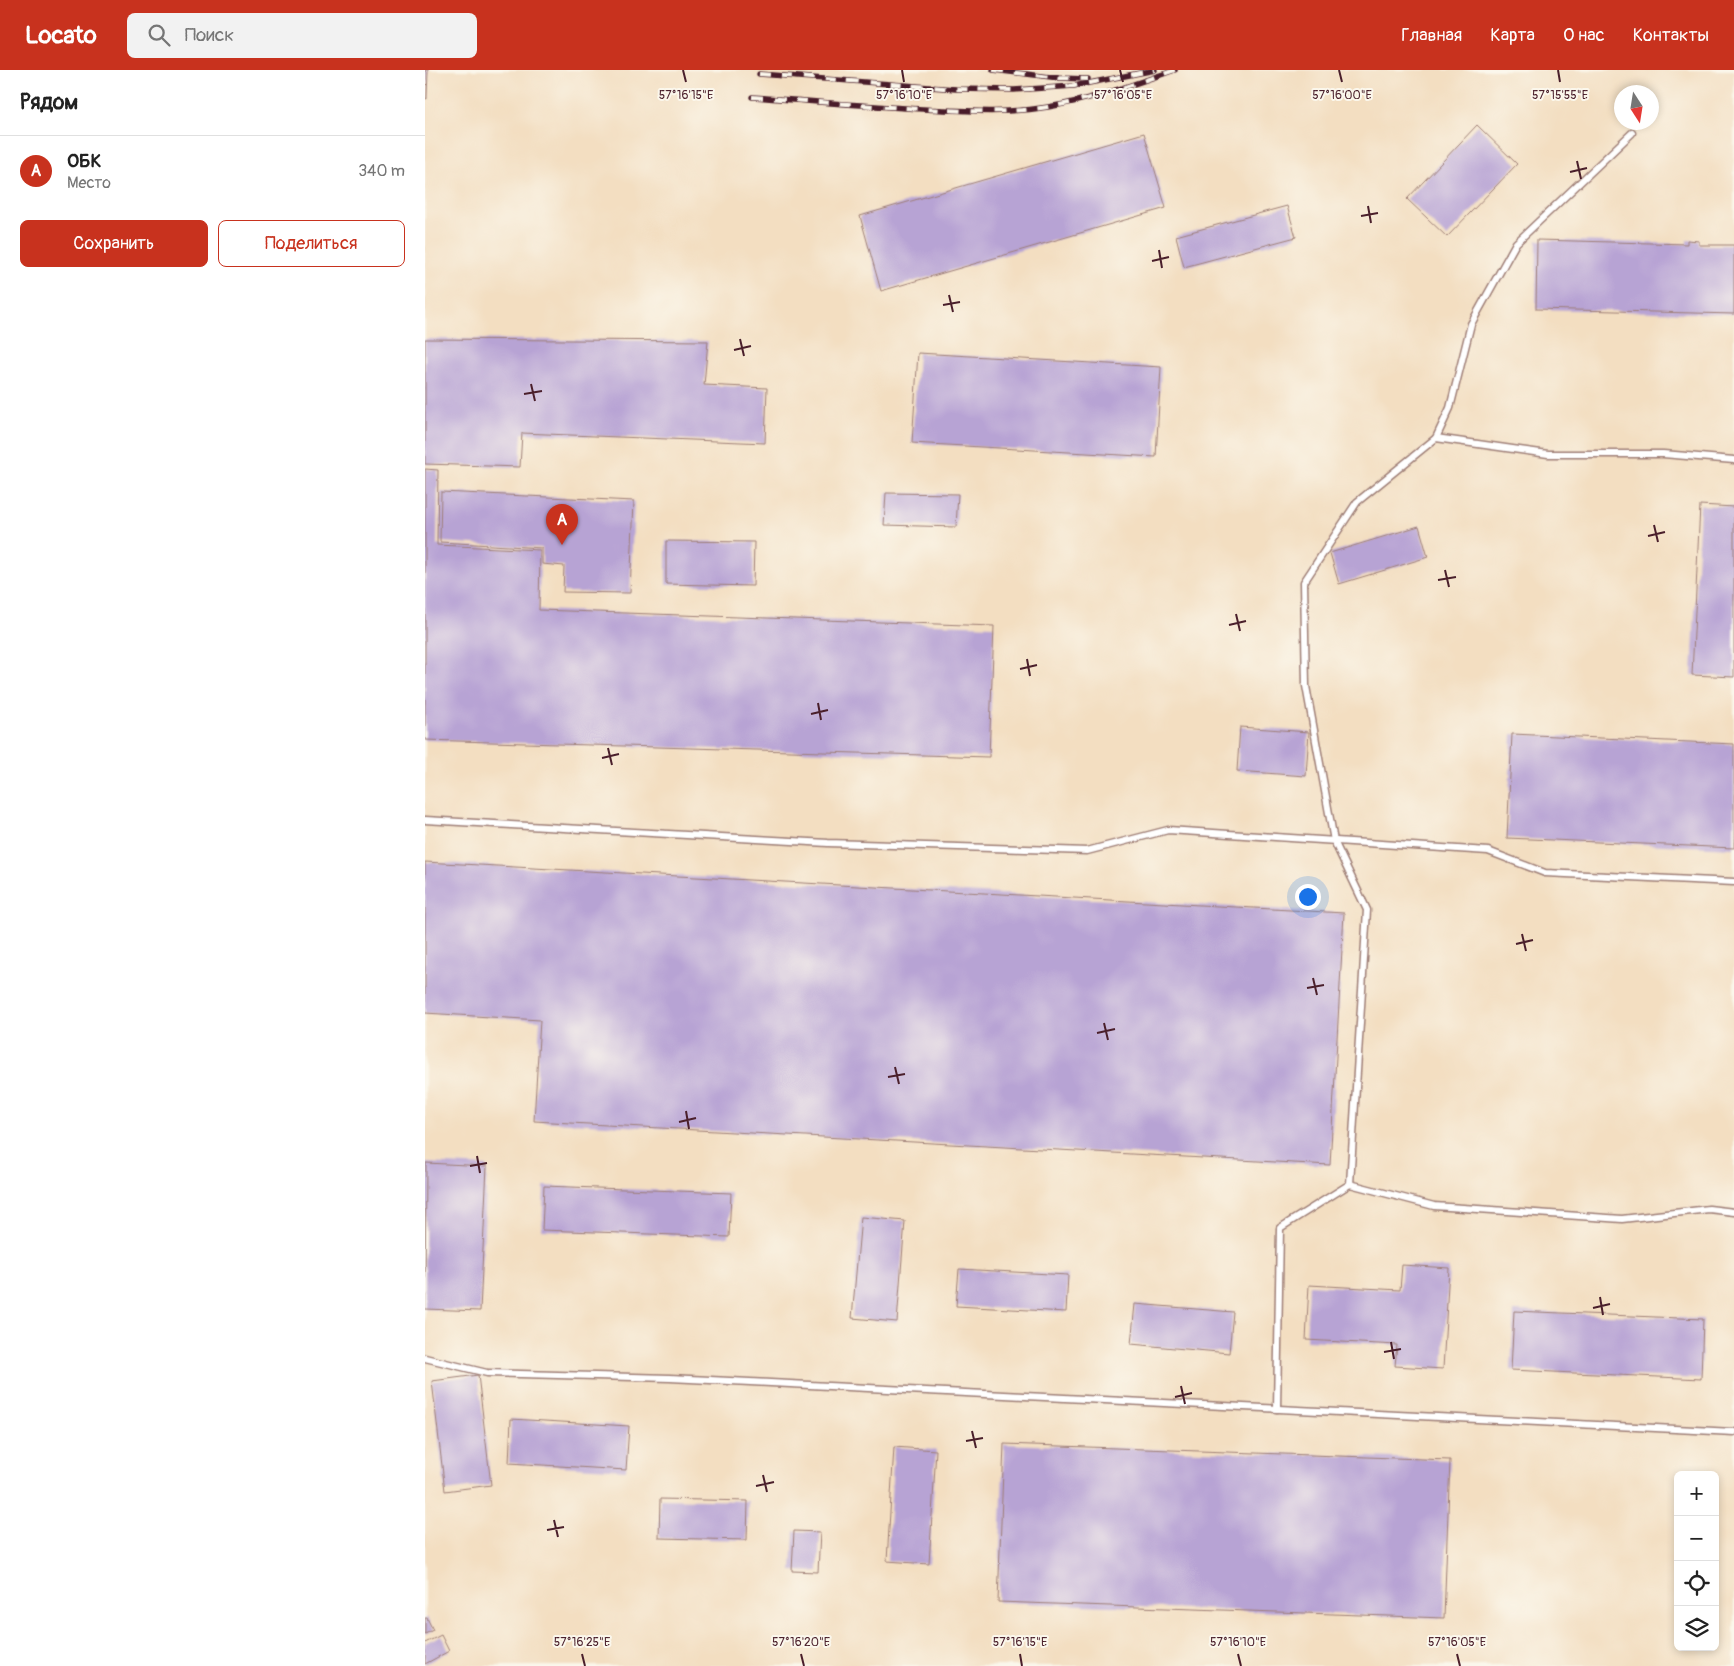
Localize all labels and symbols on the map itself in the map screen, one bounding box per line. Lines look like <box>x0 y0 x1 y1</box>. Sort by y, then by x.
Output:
north arrow <box>1614 85 1659 130</box>
text: 57°16'15"E <box>659 88 713 103</box>
text: 57°16'10"E <box>876 88 932 103</box>
text: 57°16'05"E <box>1094 88 1152 103</box>
text: 57°16'00"E <box>1312 88 1372 103</box>
text: 57°15'55"E <box>1532 88 1588 103</box>
pin: A <box>546 504 578 545</box>
your location <box>1295 884 1321 910</box>
text: 57°16'25"E <box>554 1635 610 1650</box>
text: 57°16'20"E <box>772 1635 830 1650</box>
text: 57°16'15"E <box>993 1635 1047 1650</box>
text: 57°16'10"E <box>1210 1635 1266 1650</box>
text: 57°16'05"E <box>1428 1635 1486 1650</box>

